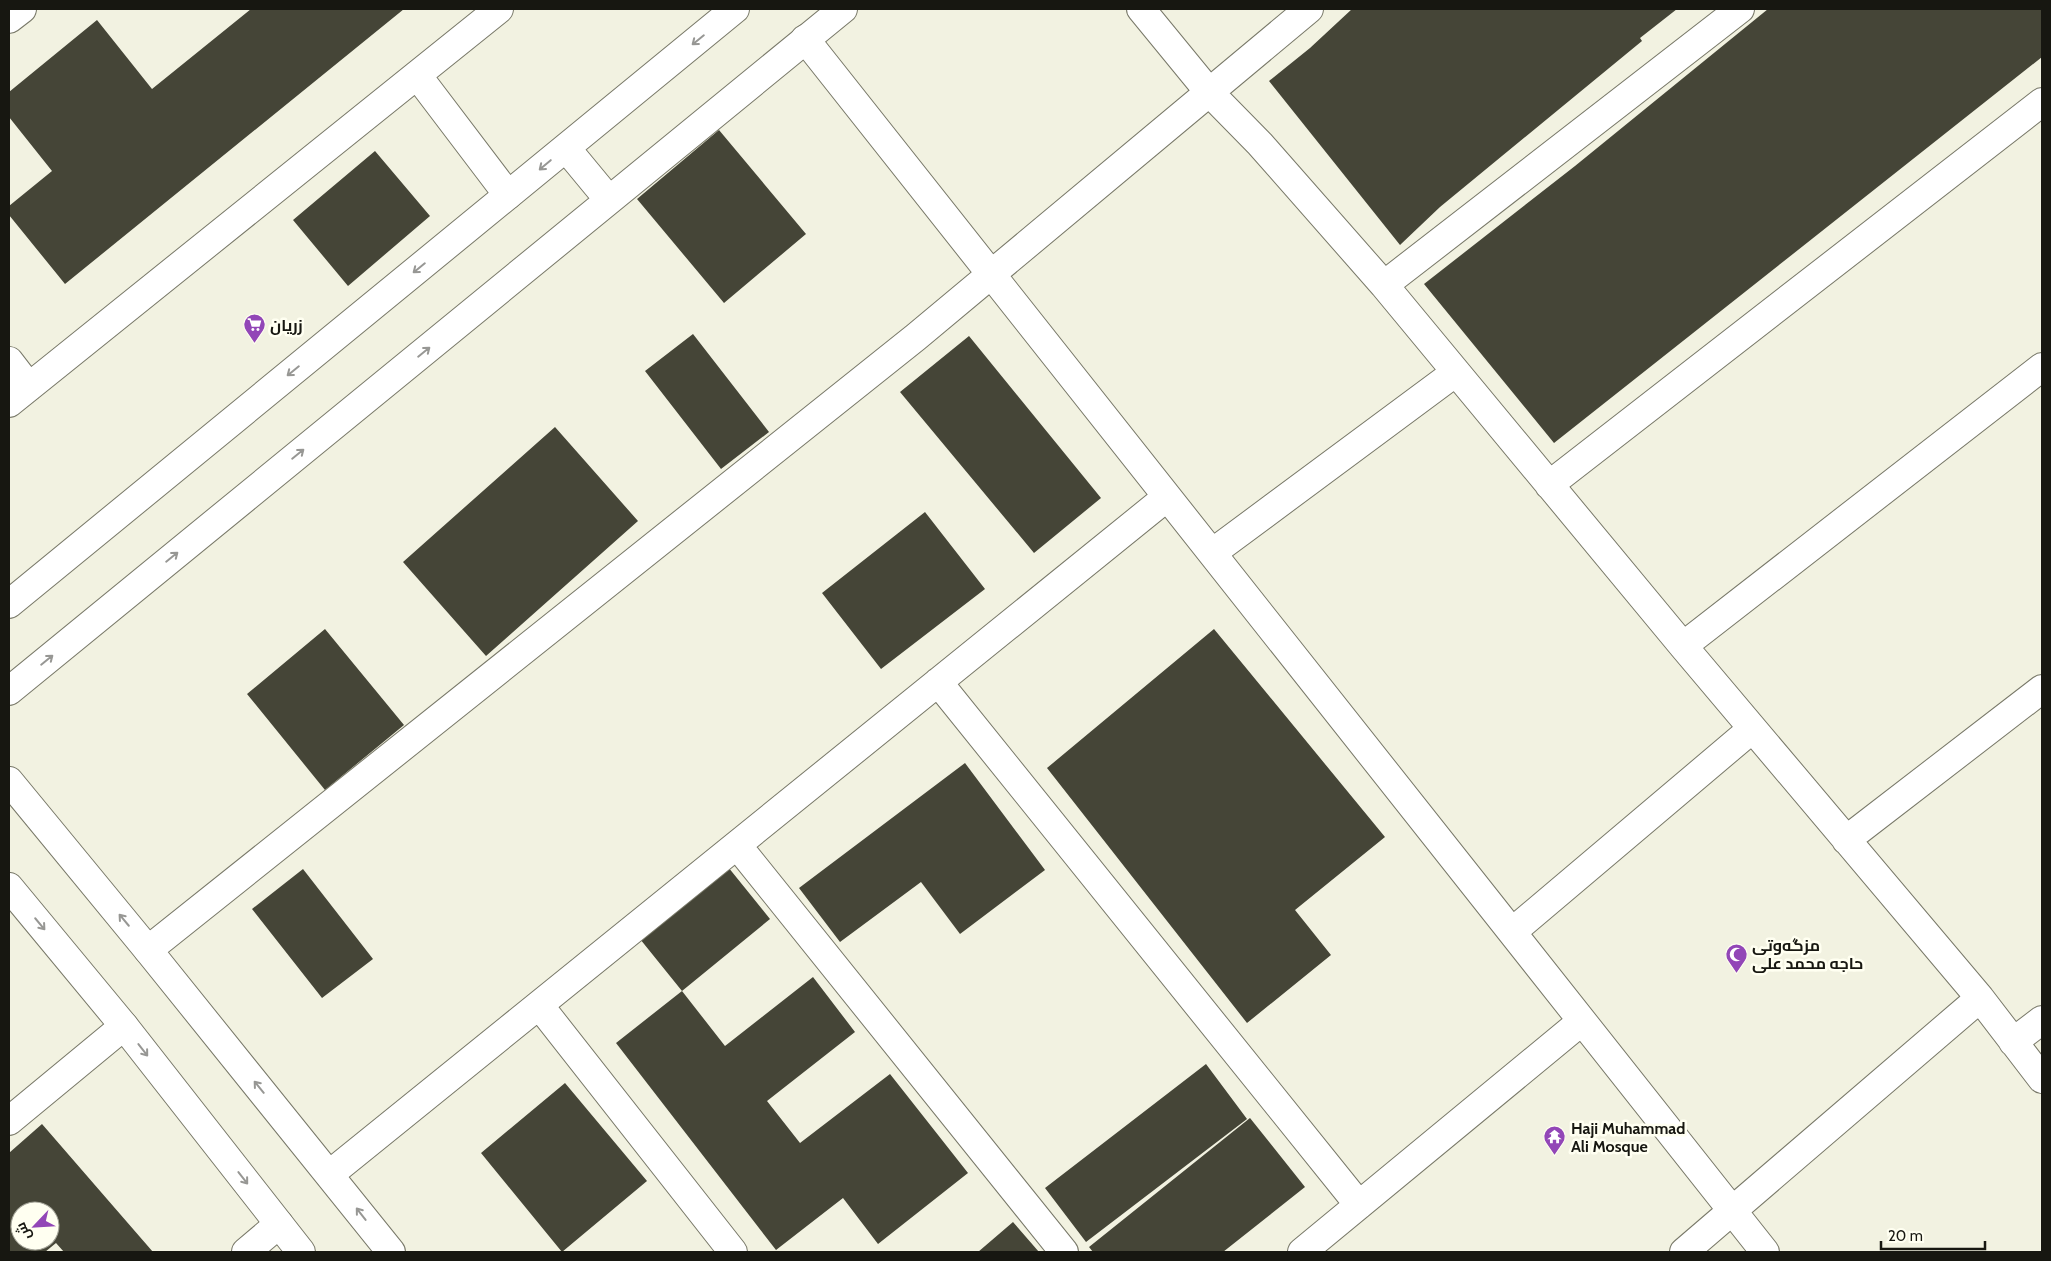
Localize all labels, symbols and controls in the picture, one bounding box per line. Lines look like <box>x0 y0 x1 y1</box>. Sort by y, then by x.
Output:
one-way arrow <box>691 34 704 45</box>
one-way arrow <box>539 159 552 170</box>
one-way arrow <box>413 262 426 273</box>
supermarket icon: زریان <box>242 313 266 344</box>
place label: زریان <box>270 316 303 335</box>
one-way arrow <box>417 346 430 357</box>
one-way arrow <box>287 365 300 376</box>
one-way arrow <box>291 449 304 460</box>
one-way arrow <box>166 552 179 563</box>
one-way arrow <box>40 655 53 666</box>
one-way arrow <box>118 914 129 927</box>
one-way arrow <box>34 918 46 931</box>
place label: مزگه‌وتی حاجه‌ محمد علی <box>1752 936 1863 973</box>
mosque icon: مزگه‌وتی حاجه‌ محمد علی <box>1724 942 1748 973</box>
one-way arrow <box>138 1043 148 1057</box>
one-way arrow <box>254 1081 265 1094</box>
place label: Haji Muhammad Ali Mosque <box>1571 1119 1685 1156</box>
temple icon: Haji Muhammad Ali Mosque <box>1543 1125 1567 1156</box>
one-way arrow <box>238 1171 249 1184</box>
north arrow <box>10 1201 60 1251</box>
one-way arrow <box>356 1207 366 1221</box>
scale bar <box>1881 1218 1985 1250</box>
text: ش <box>11 1220 35 1243</box>
text: 20 m <box>1888 1227 1923 1245</box>

